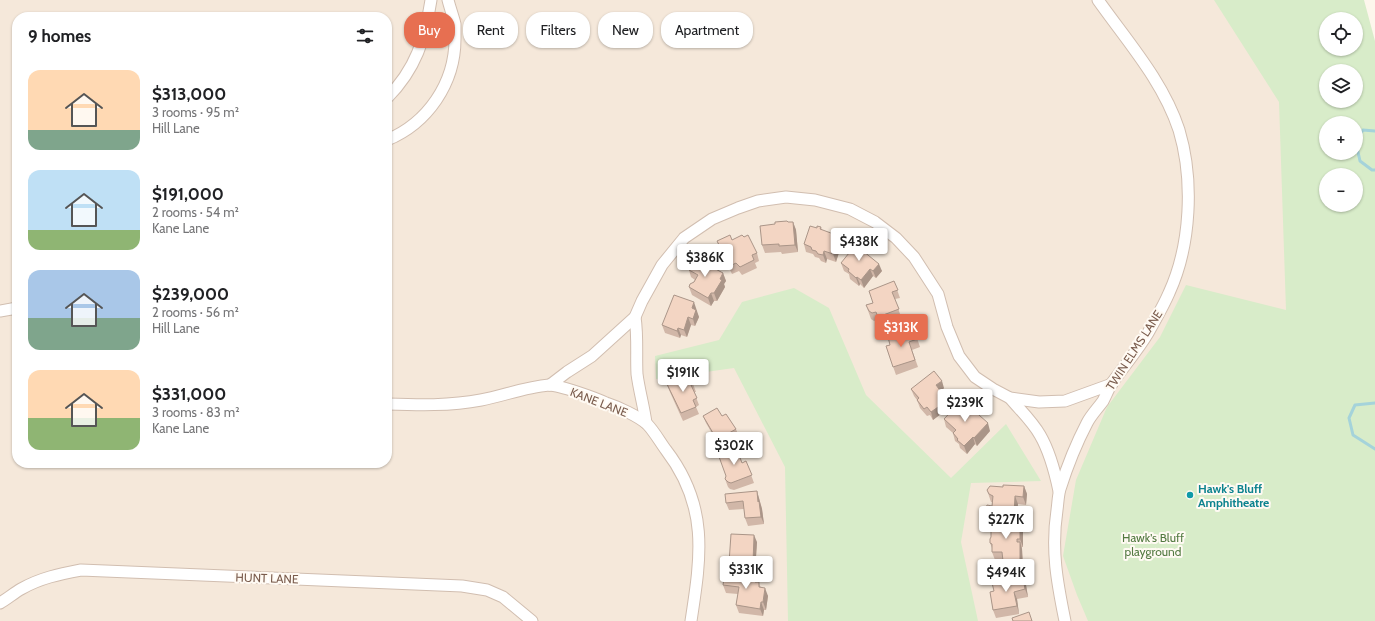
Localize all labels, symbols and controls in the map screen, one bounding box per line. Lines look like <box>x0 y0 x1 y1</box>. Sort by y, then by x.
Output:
chip: Buy <box>404 12 455 48</box>
chip: Rent <box>463 12 518 48</box>
chip: Filters <box>526 12 590 48</box>
chip: New <box>598 12 653 48</box>
chip: Apartment <box>661 12 753 48</box>
map controls <box>1319 12 1363 212</box>
button: locate <box>1319 12 1363 56</box>
icon: filters <box>354 25 376 47</box>
text: 9 homes <box>28 26 91 46</box>
button: layers <box>1319 64 1363 108</box>
text: $313,000 <box>152 84 226 104</box>
icon: home <box>60 86 108 134</box>
text: 3 rooms · 95 m² <box>152 104 239 120</box>
button: + <box>1319 116 1363 160</box>
text: Hill Lane <box>152 120 200 136</box>
button: − <box>1319 168 1363 212</box>
text: $191,000 <box>152 184 224 204</box>
icon: home <box>60 186 108 234</box>
text: 2 rooms · 54 m² <box>152 204 239 220</box>
text: Kane Lane <box>152 220 209 236</box>
pin: $438K <box>831 228 887 262</box>
text: $438K <box>840 233 878 249</box>
pin: $386K <box>677 244 733 278</box>
text: $386K <box>686 249 724 265</box>
text: $239,000 <box>152 284 229 304</box>
icon: home <box>60 286 108 334</box>
text: 2 rooms · 56 m² <box>152 304 239 320</box>
street label: TWIN ELMS LANE <box>1102 307 1166 393</box>
pin: $313K <box>873 314 929 348</box>
text: $313K <box>884 319 918 335</box>
text: Hill Lane <box>152 320 200 336</box>
pin: $191K <box>655 359 711 393</box>
text: $191K <box>667 364 699 380</box>
text: $331,000 <box>152 384 226 404</box>
street label: KANE LANE <box>568 384 630 420</box>
icon: home <box>60 386 108 434</box>
pin: $239K <box>937 389 993 423</box>
text: $239K <box>947 394 983 410</box>
text: 3 rooms · 83 m² <box>152 404 239 420</box>
text: Kane Lane <box>152 420 209 436</box>
pin: $302K <box>706 432 762 466</box>
text: $302K <box>715 437 753 453</box>
place label: Hawk's Bluff Amphitheatre <box>1198 481 1269 510</box>
marker: Hawk's Bluff Amphitheatre <box>1185 490 1195 500</box>
pin: $227K <box>978 506 1034 540</box>
text: $227K <box>988 511 1024 527</box>
park label: Hawk's Bluff playground <box>1122 530 1184 559</box>
pin: $331K <box>718 556 774 590</box>
pin: $494K <box>978 559 1034 593</box>
text: $331K <box>729 561 763 577</box>
text: $494K <box>986 564 1026 580</box>
street label: HUNT LANE <box>235 569 299 587</box>

